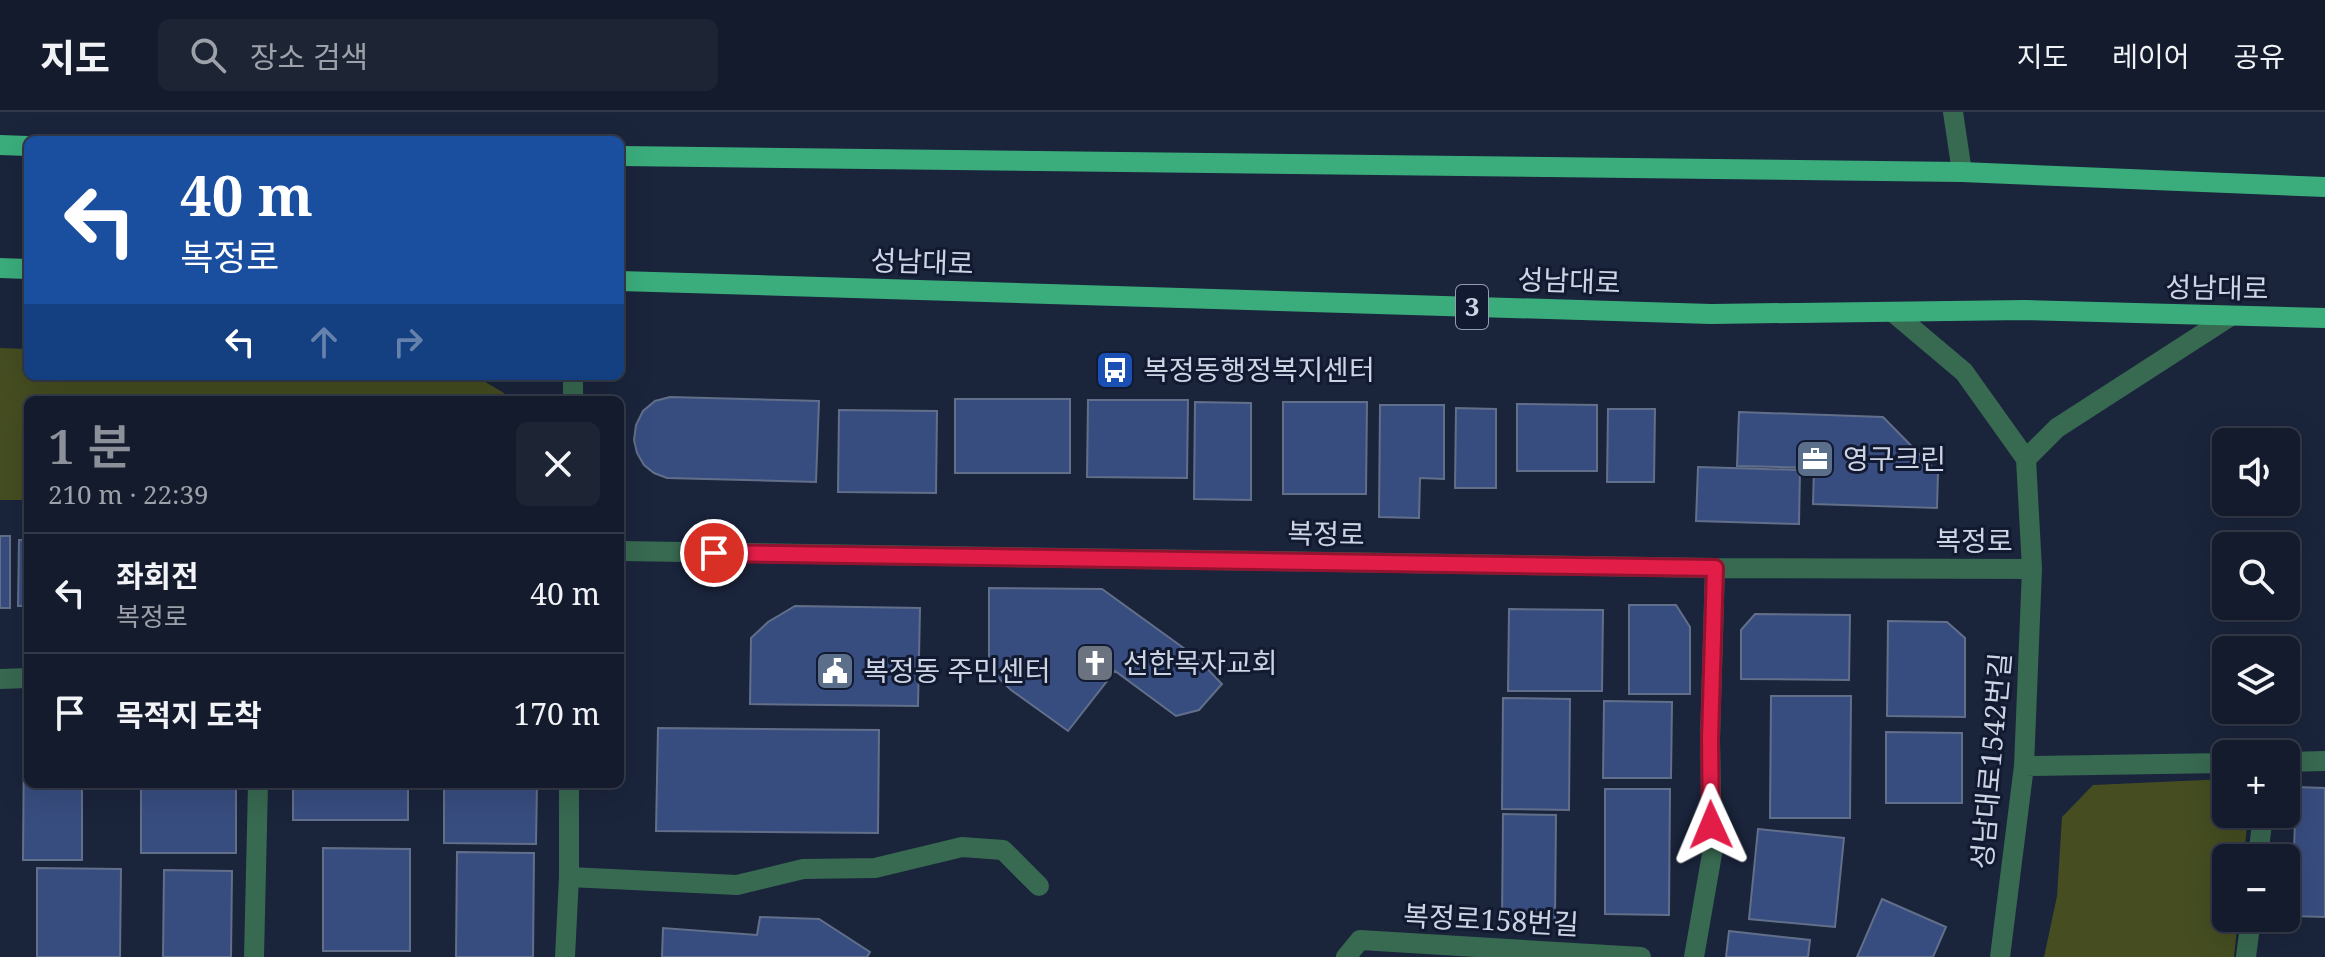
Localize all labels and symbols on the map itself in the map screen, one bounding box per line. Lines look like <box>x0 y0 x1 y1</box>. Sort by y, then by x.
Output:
street label: 성남대로 <box>870 240 974 282</box>
street label: 성남대로 <box>1517 259 1621 301</box>
street label: 성남대로 <box>2165 267 2269 307</box>
road number: 3 <box>1456 285 1488 329</box>
bus stop icon: 복정동행정복지센터 <box>1094 349 1136 391</box>
place label: 복정동행정복지센터 <box>1143 350 1375 388</box>
office icon: 영구크린 <box>1794 438 1836 480</box>
place label: 영구크린 <box>1843 439 1946 477</box>
street label: 복정로 <box>1287 513 1365 553</box>
pin <box>680 519 748 587</box>
street label: 복정로 <box>1935 521 2013 559</box>
church icon: 선한목자교회 <box>1074 642 1116 684</box>
place label: 선한목자교회 <box>1123 643 1278 681</box>
public building icon: 복정동 주민센터 <box>814 650 856 692</box>
place label: 복정동 주민센터 <box>863 651 1051 689</box>
street label: 성남대로1542번길 <box>1962 651 2018 871</box>
position arrow <box>1669 783 1753 867</box>
street label: 복정로158번길 <box>1402 895 1580 943</box>

